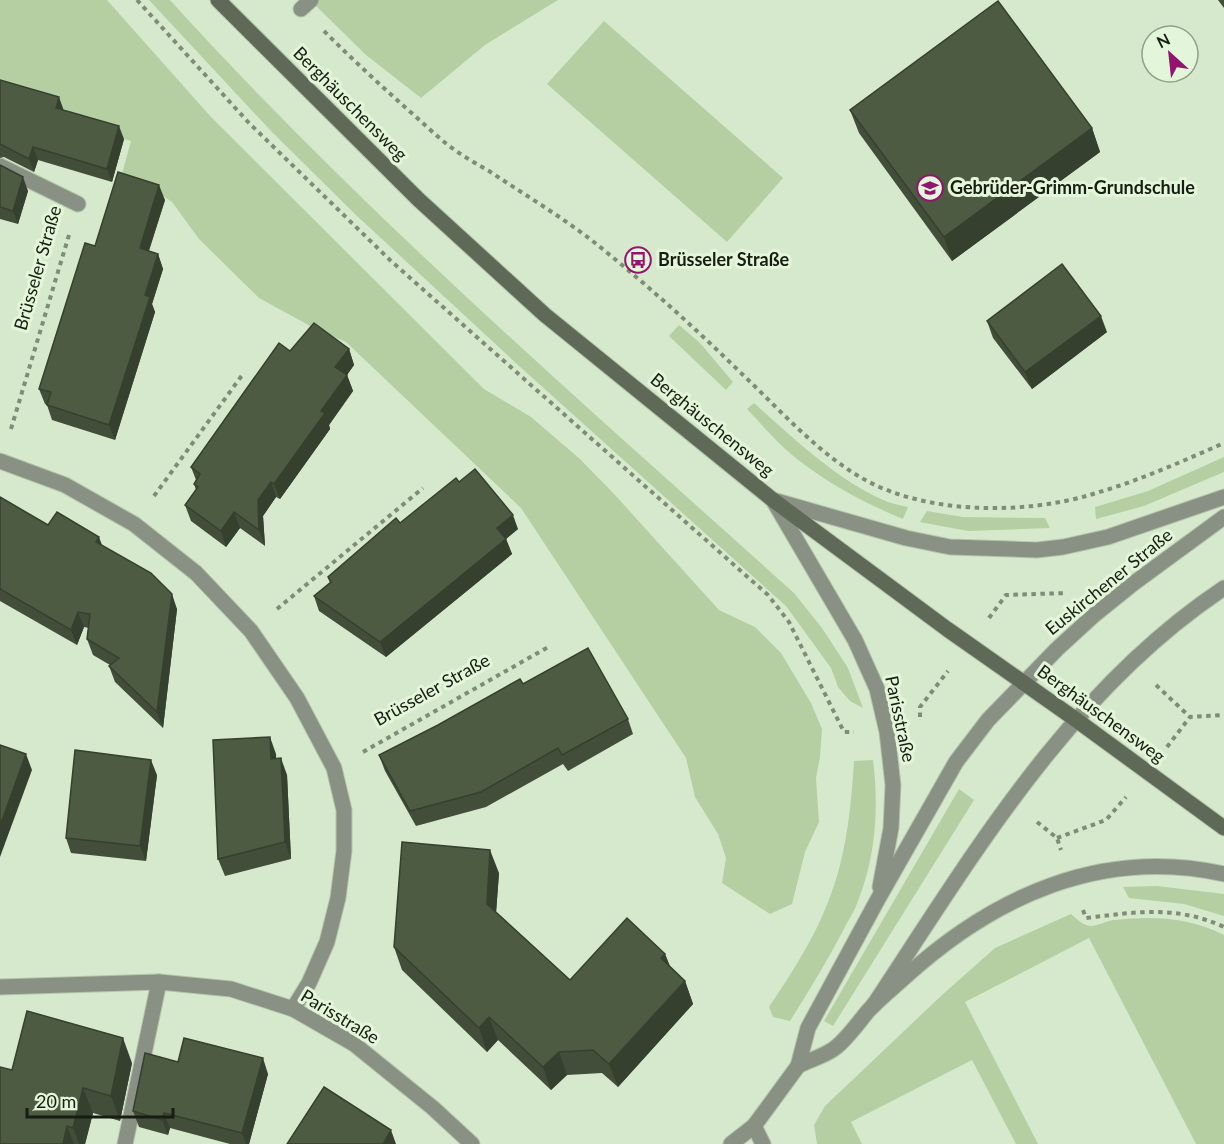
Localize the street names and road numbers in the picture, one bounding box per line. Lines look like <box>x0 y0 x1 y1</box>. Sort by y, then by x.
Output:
street label: Berghäuschensweg <box>289 42 412 165</box>
street label: Brüsseler Straße <box>9 203 65 333</box>
street label: Berghäuschensweg <box>646 368 779 481</box>
street label: Euskirchener Straße <box>1040 523 1176 639</box>
street label: Brüsseler Straße <box>370 648 493 730</box>
street label: Berghäuschensweg <box>1033 660 1170 767</box>
street label: Parisstraße <box>881 674 921 764</box>
street label: Parisstraße <box>297 984 384 1048</box>

